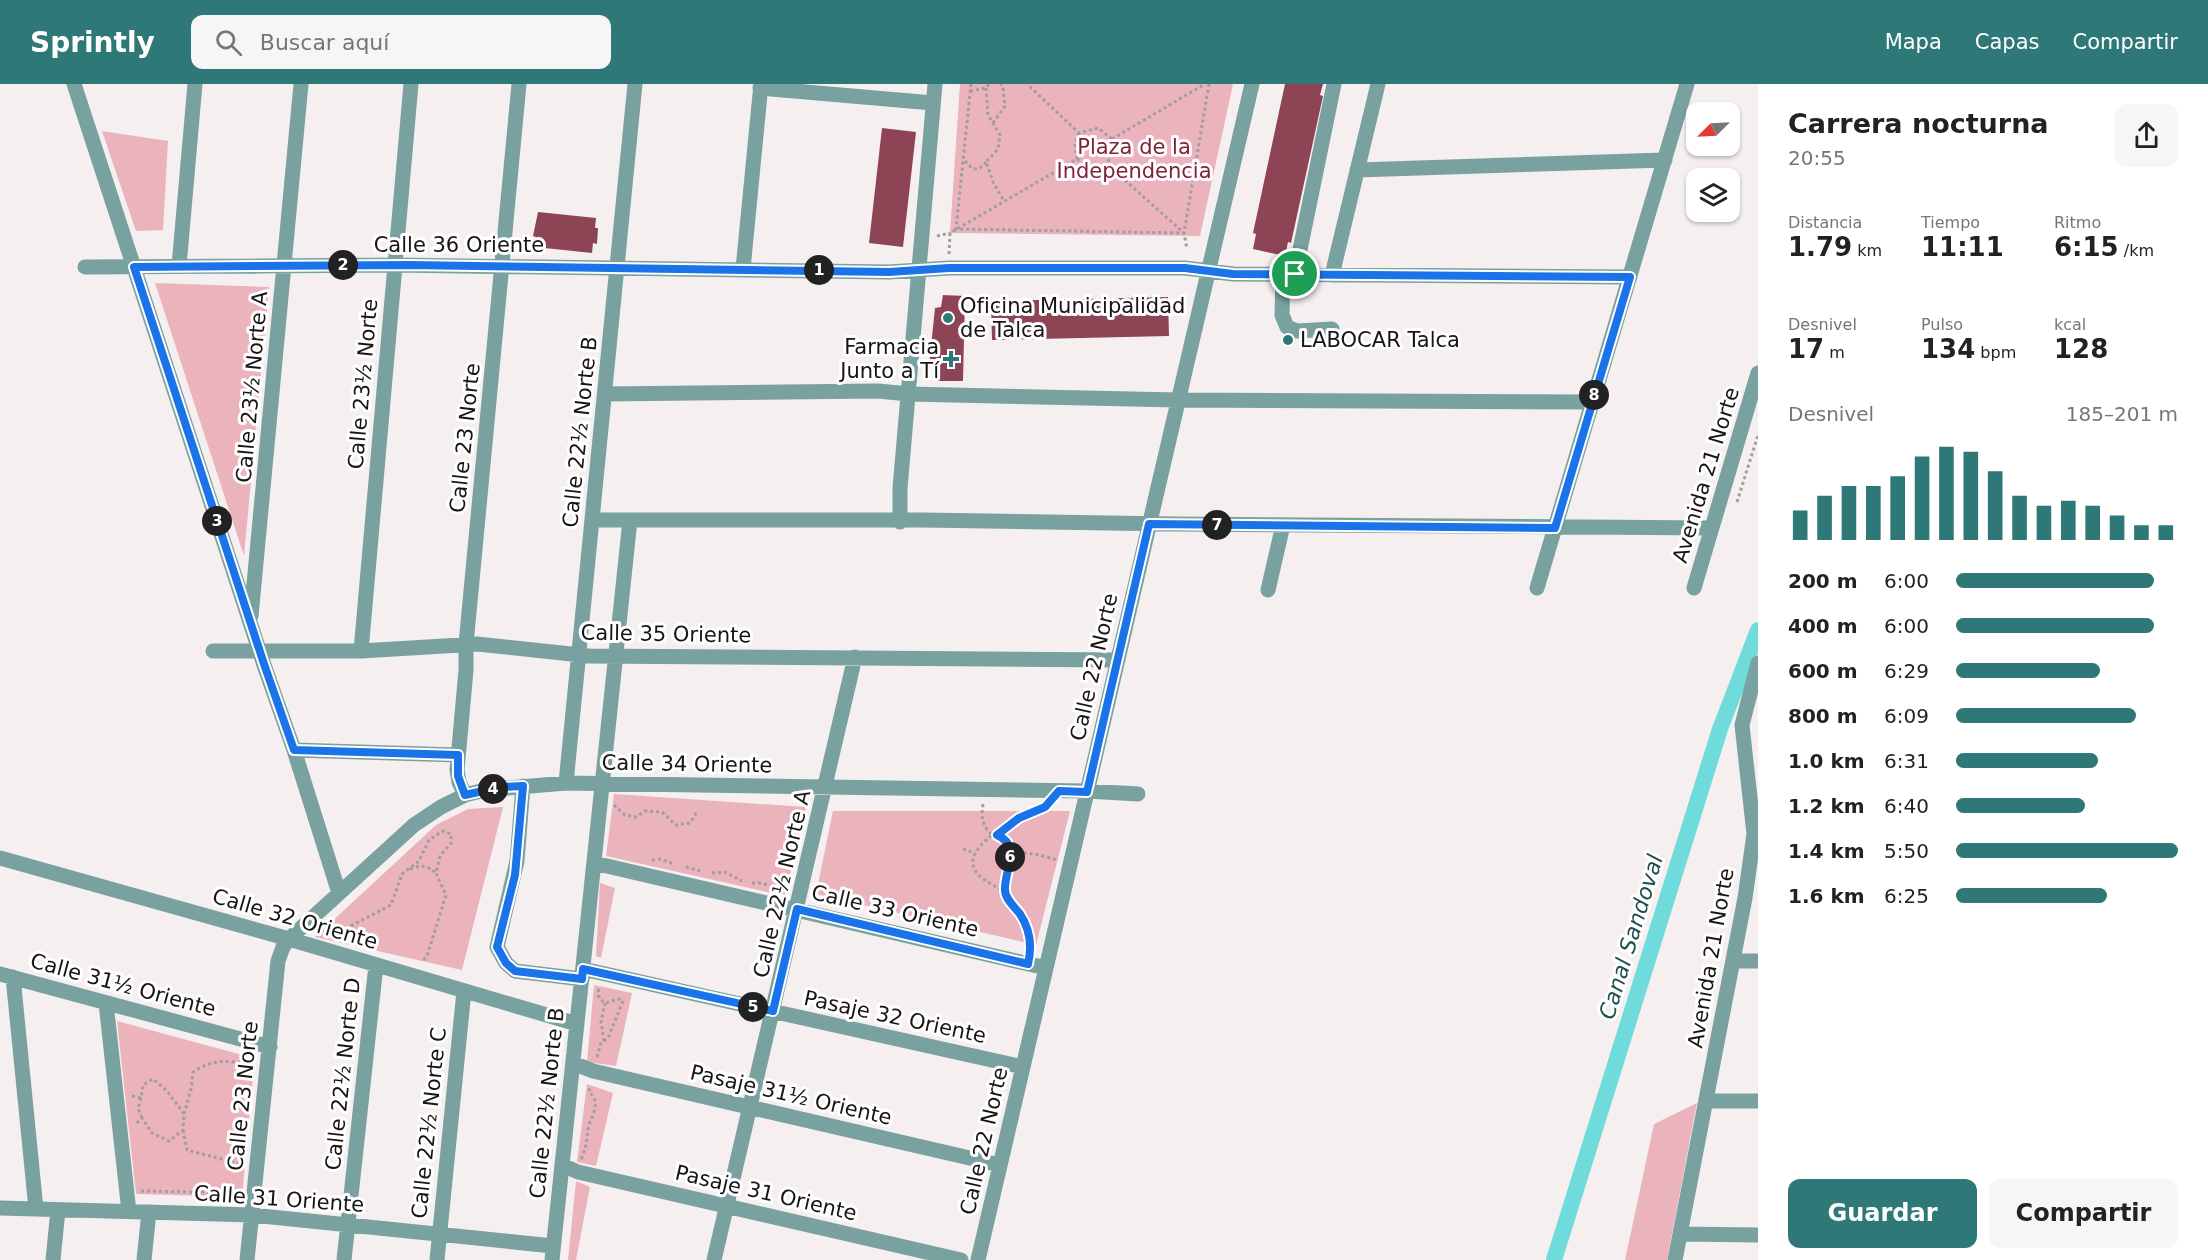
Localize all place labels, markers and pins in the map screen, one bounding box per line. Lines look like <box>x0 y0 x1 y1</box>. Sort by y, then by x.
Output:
pin <box>1269 248 1320 299</box>
pin: 2 <box>328 250 358 280</box>
pin: 1 <box>804 255 834 285</box>
place label: Oficina Municipalidad de Talca <box>960 294 1185 342</box>
marker: Oficina Municipalidad de Talca <box>941 311 955 325</box>
place label: LABOCAR Talca <box>1300 328 1460 352</box>
marker: LABOCAR Talca <box>1281 333 1295 347</box>
place label: Farmacia Junto a Tí <box>838 335 940 383</box>
marker: Farmacia Junto a Tí <box>944 352 958 366</box>
pin: 8 <box>1579 380 1609 410</box>
pin: 3 <box>202 506 232 536</box>
pin: 7 <box>1202 510 1232 540</box>
pin: 4 <box>478 774 508 804</box>
pin: 6 <box>995 842 1025 872</box>
pin: 5 <box>738 992 768 1022</box>

